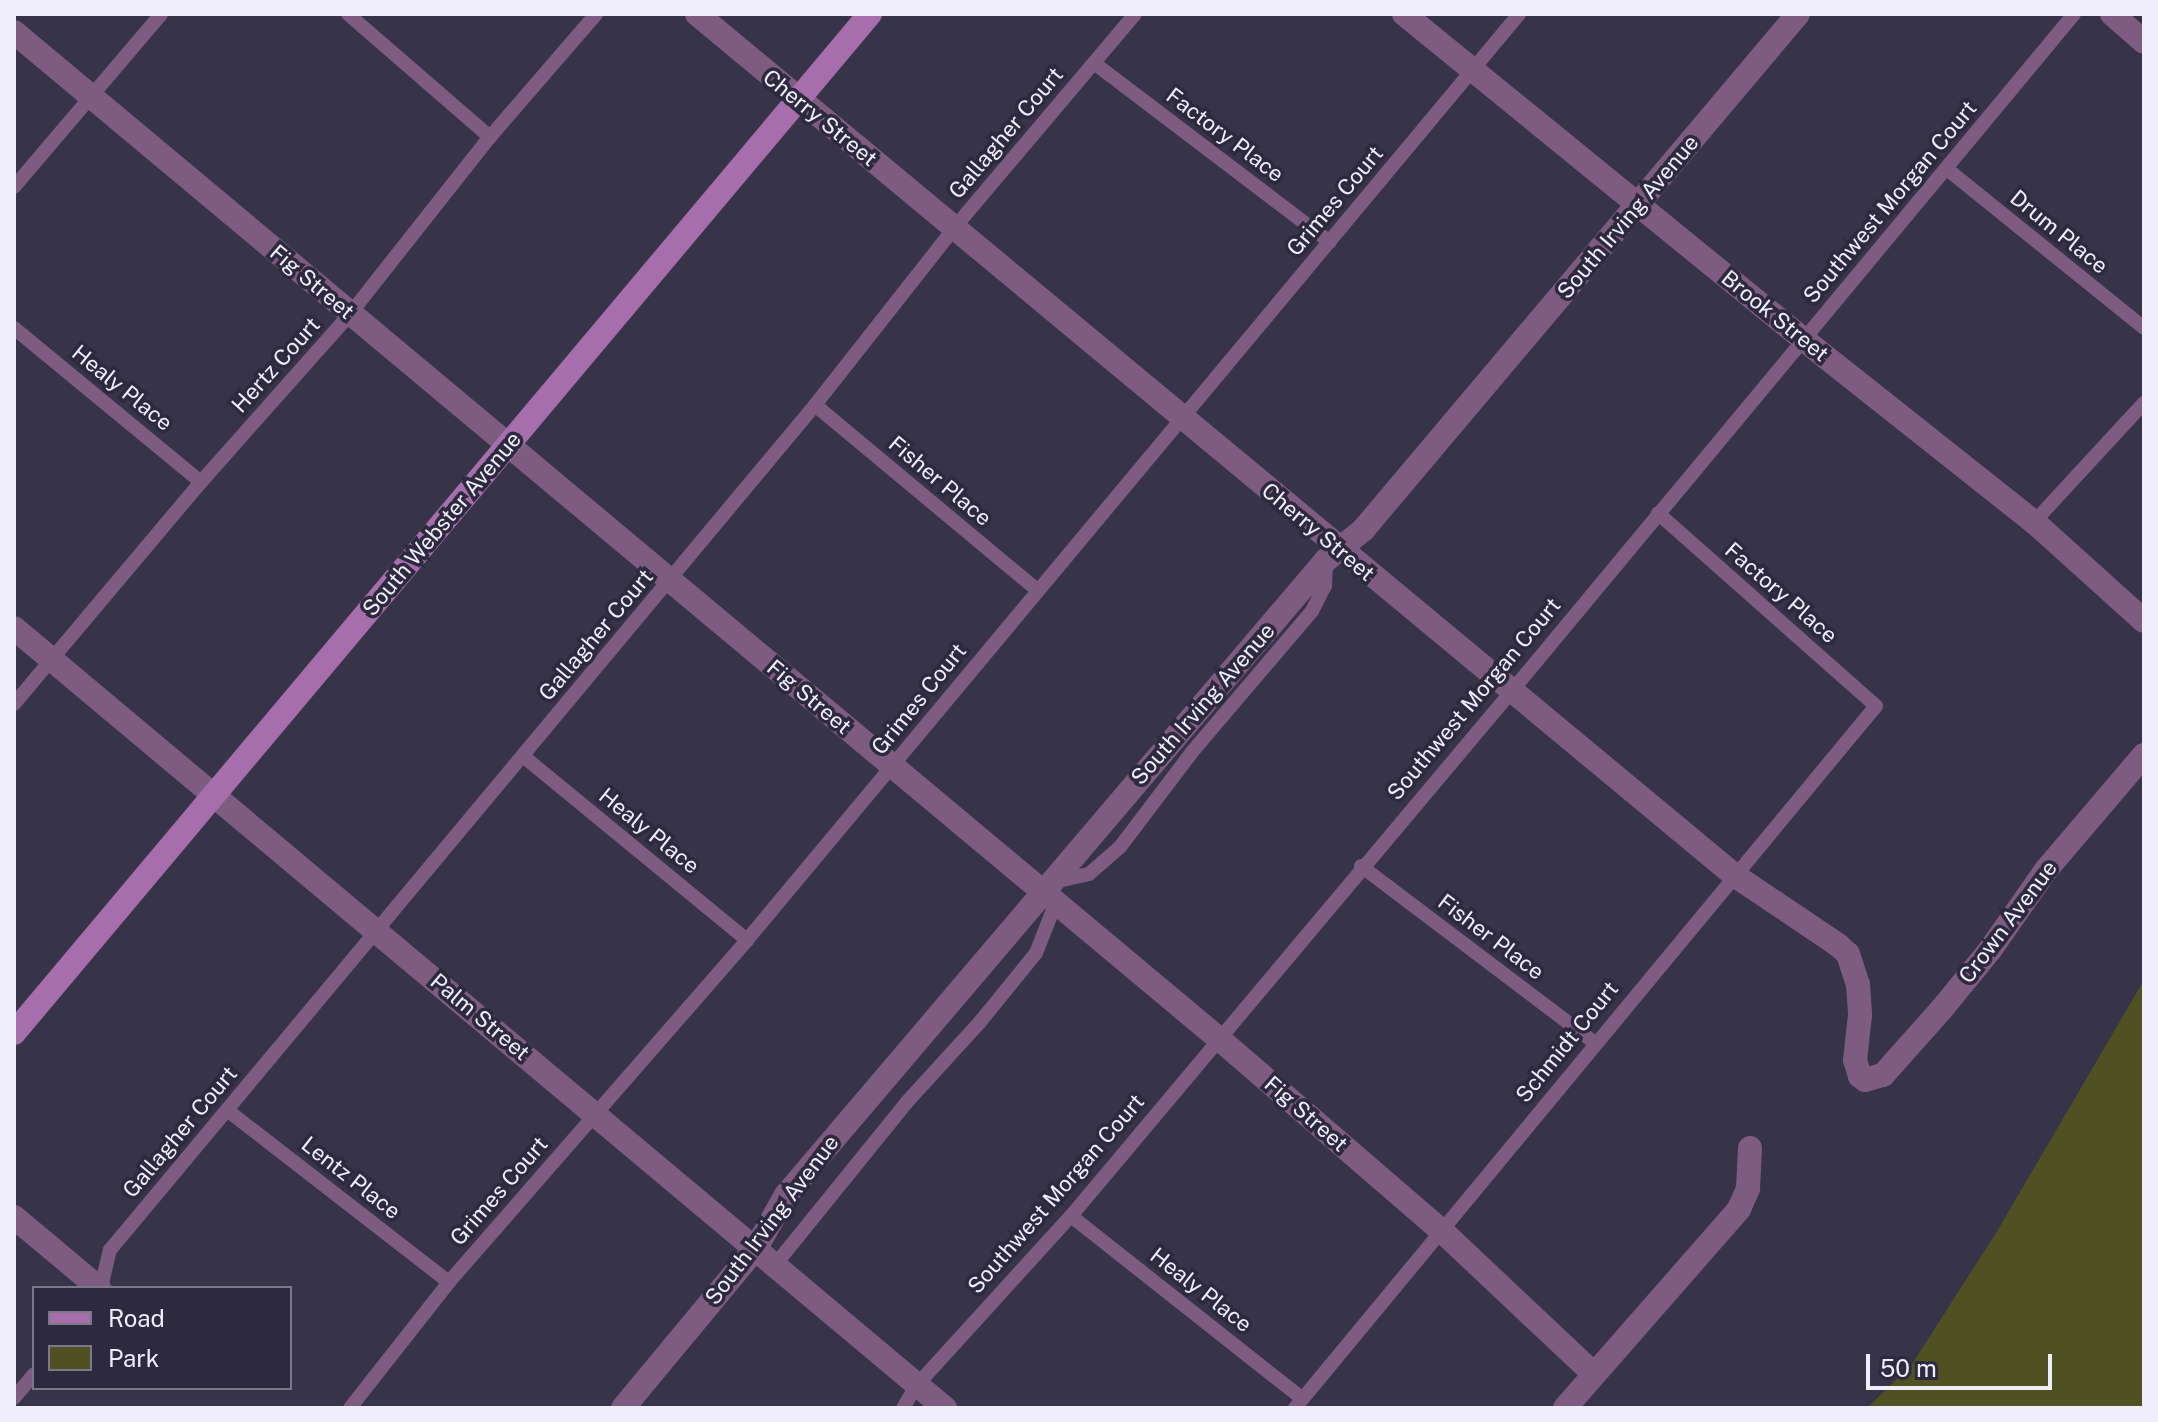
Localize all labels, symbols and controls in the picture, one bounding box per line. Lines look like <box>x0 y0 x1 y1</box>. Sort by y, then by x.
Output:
street label: Gallagher Court <box>943 62 1069 204</box>
street label: Cherry Street <box>758 64 882 172</box>
street label: Factory Place <box>1161 82 1289 188</box>
street label: Southwest Morgan Court <box>1798 96 1982 308</box>
street label: South Irving Avenue <box>1552 130 1704 304</box>
street label: Grimes Court <box>1281 141 1389 261</box>
street label: Drum Place <box>2005 185 2113 279</box>
street label: Fig Street <box>265 239 359 325</box>
street label: Brook Street <box>1716 265 1834 367</box>
street label: Hertz Court <box>226 312 326 418</box>
street label: Healy Place <box>66 339 178 437</box>
street label: South Webster Avenue <box>357 426 527 622</box>
street label: Fisher Place <box>883 430 997 532</box>
street label: Cherry Street <box>1256 477 1380 587</box>
street label: Factory Place <box>1719 537 1843 649</box>
street label: Gallagher Court <box>533 564 659 706</box>
street label: Southwest Morgan Court <box>1382 593 1566 805</box>
street label: South Irving Avenue <box>1126 618 1280 790</box>
street label: Grimes Court <box>866 638 972 760</box>
street label: Fig Street <box>762 654 856 740</box>
street label: Healy Place <box>593 782 705 880</box>
street label: Crown Avenue <box>1953 856 2063 988</box>
street label: Fisher Place <box>1433 889 1549 985</box>
street label: Palm Street <box>425 968 535 1066</box>
street label: Schmidt Court <box>1510 976 1624 1108</box>
street label: Gallagher Court <box>117 1061 243 1203</box>
street label: Fig Street <box>1259 1071 1353 1157</box>
street label: Southwest Morgan Court <box>962 1089 1150 1299</box>
street label: South Irving Avenue <box>700 1130 844 1310</box>
street label: Lentz Place <box>296 1131 406 1225</box>
street label: Grimes Court <box>445 1131 553 1251</box>
street label: Healy Place <box>1145 1242 1257 1338</box>
legend <box>32 1286 292 1390</box>
text: Road <box>108 1304 165 1332</box>
scale bar <box>1870 1338 2056 1388</box>
text: Park <box>108 1344 159 1372</box>
text: 50 m <box>1880 1354 1937 1382</box>

